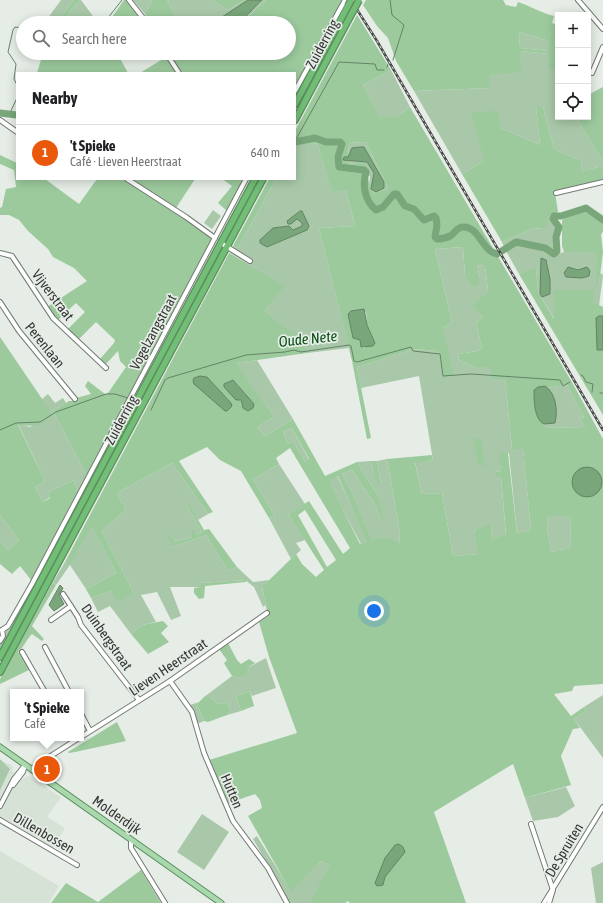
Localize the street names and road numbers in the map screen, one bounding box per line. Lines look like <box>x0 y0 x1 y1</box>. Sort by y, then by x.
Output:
street label: Zuiderring <box>302 17 342 71</box>
street label: Vijverstraat <box>29 267 77 323</box>
street label: Vogelzangstraat <box>126 292 180 372</box>
street label: Perenlaan <box>22 319 68 371</box>
street label: Zuiderring <box>101 393 141 447</box>
street label: Duinbergstraat <box>78 601 136 673</box>
street label: Lieven Heerstraat <box>126 635 210 699</box>
street label: Hutten <box>218 771 246 811</box>
street label: Molderdijk <box>90 792 144 838</box>
street label: Dillenbossen <box>11 809 77 857</box>
street label: De Spruiten <box>542 820 586 880</box>

